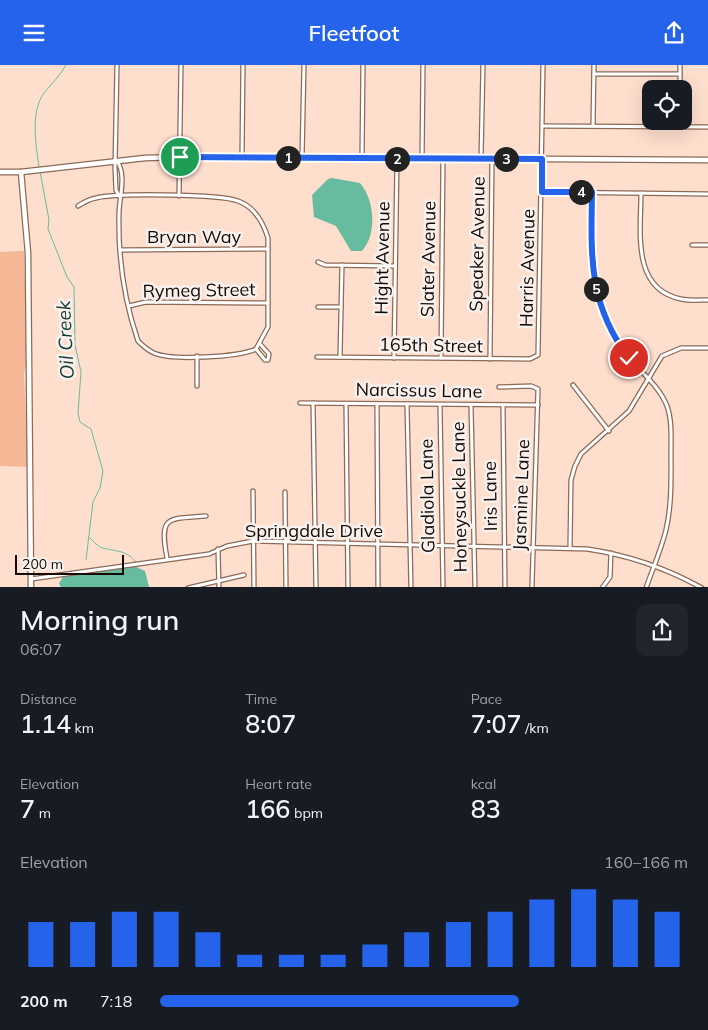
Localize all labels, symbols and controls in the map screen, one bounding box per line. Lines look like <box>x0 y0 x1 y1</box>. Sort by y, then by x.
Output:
icon: menu <box>20 19 48 47</box>
text: Fleetfoot <box>309 19 399 47</box>
icon: share <box>660 19 688 47</box>
map controls <box>642 80 692 130</box>
button: locate <box>642 80 692 130</box>
pin <box>159 136 201 178</box>
icon: arrive <box>166 143 194 171</box>
pin: 1 <box>276 145 300 171</box>
pin: 2 <box>384 147 410 171</box>
pin: 3 <box>494 147 518 171</box>
text: 1 <box>284 149 293 167</box>
text: 2 <box>393 150 402 168</box>
text: 3 <box>502 150 511 168</box>
street label: Speaker Avenue <box>464 176 490 312</box>
pin: 4 <box>568 179 594 205</box>
text: 4 <box>577 183 586 201</box>
street label: Hight Avenue <box>370 201 394 315</box>
street label: Slater Avenue <box>415 201 441 317</box>
street label: Harris Avenue <box>514 209 540 327</box>
street label: Bryan Way <box>147 225 241 248</box>
pin: 5 <box>584 277 608 301</box>
street label: Rymeg Street <box>142 278 256 302</box>
text: 5 <box>592 280 601 298</box>
water label: Oil Creek <box>51 299 79 380</box>
street label: 165th Street <box>379 333 483 357</box>
pin <box>608 337 650 379</box>
icon: check <box>615 344 643 372</box>
street label: Narcissus Lane <box>355 377 483 403</box>
street label: Honeysuckle Lane <box>446 421 472 573</box>
street label: Gladiola Lane <box>415 439 439 553</box>
street label: Jasmine Lane <box>508 439 534 551</box>
street label: Iris Lane <box>478 461 502 531</box>
street label: Springdale Drive <box>245 519 383 542</box>
scale bar <box>15 553 124 576</box>
text: 200 m <box>22 555 63 573</box>
text: Morning run <box>20 602 179 637</box>
button: share <box>636 604 688 656</box>
text: 06:07 <box>20 639 62 659</box>
text: Distance <box>20 690 77 708</box>
text: Time <box>245 690 277 708</box>
text: Pace <box>471 690 502 708</box>
text: 1.14 <box>20 708 71 739</box>
text: 8:07 <box>245 708 296 739</box>
text: 7:07 <box>471 708 522 739</box>
text: km <box>71 719 94 737</box>
text: /km <box>522 719 549 737</box>
text: Elevation <box>20 775 79 793</box>
text: Heart rate <box>245 775 312 793</box>
text: kcal <box>471 775 496 793</box>
text: 7 <box>20 793 35 824</box>
text: 166 <box>245 793 290 824</box>
text: 83 <box>471 793 501 824</box>
text: m <box>35 804 51 822</box>
text: bpm <box>290 804 323 822</box>
text: Elevation <box>20 852 88 872</box>
text: 160–166 m <box>604 852 688 872</box>
text: 200 m <box>20 991 68 1011</box>
text: 7:18 <box>100 991 132 1011</box>

